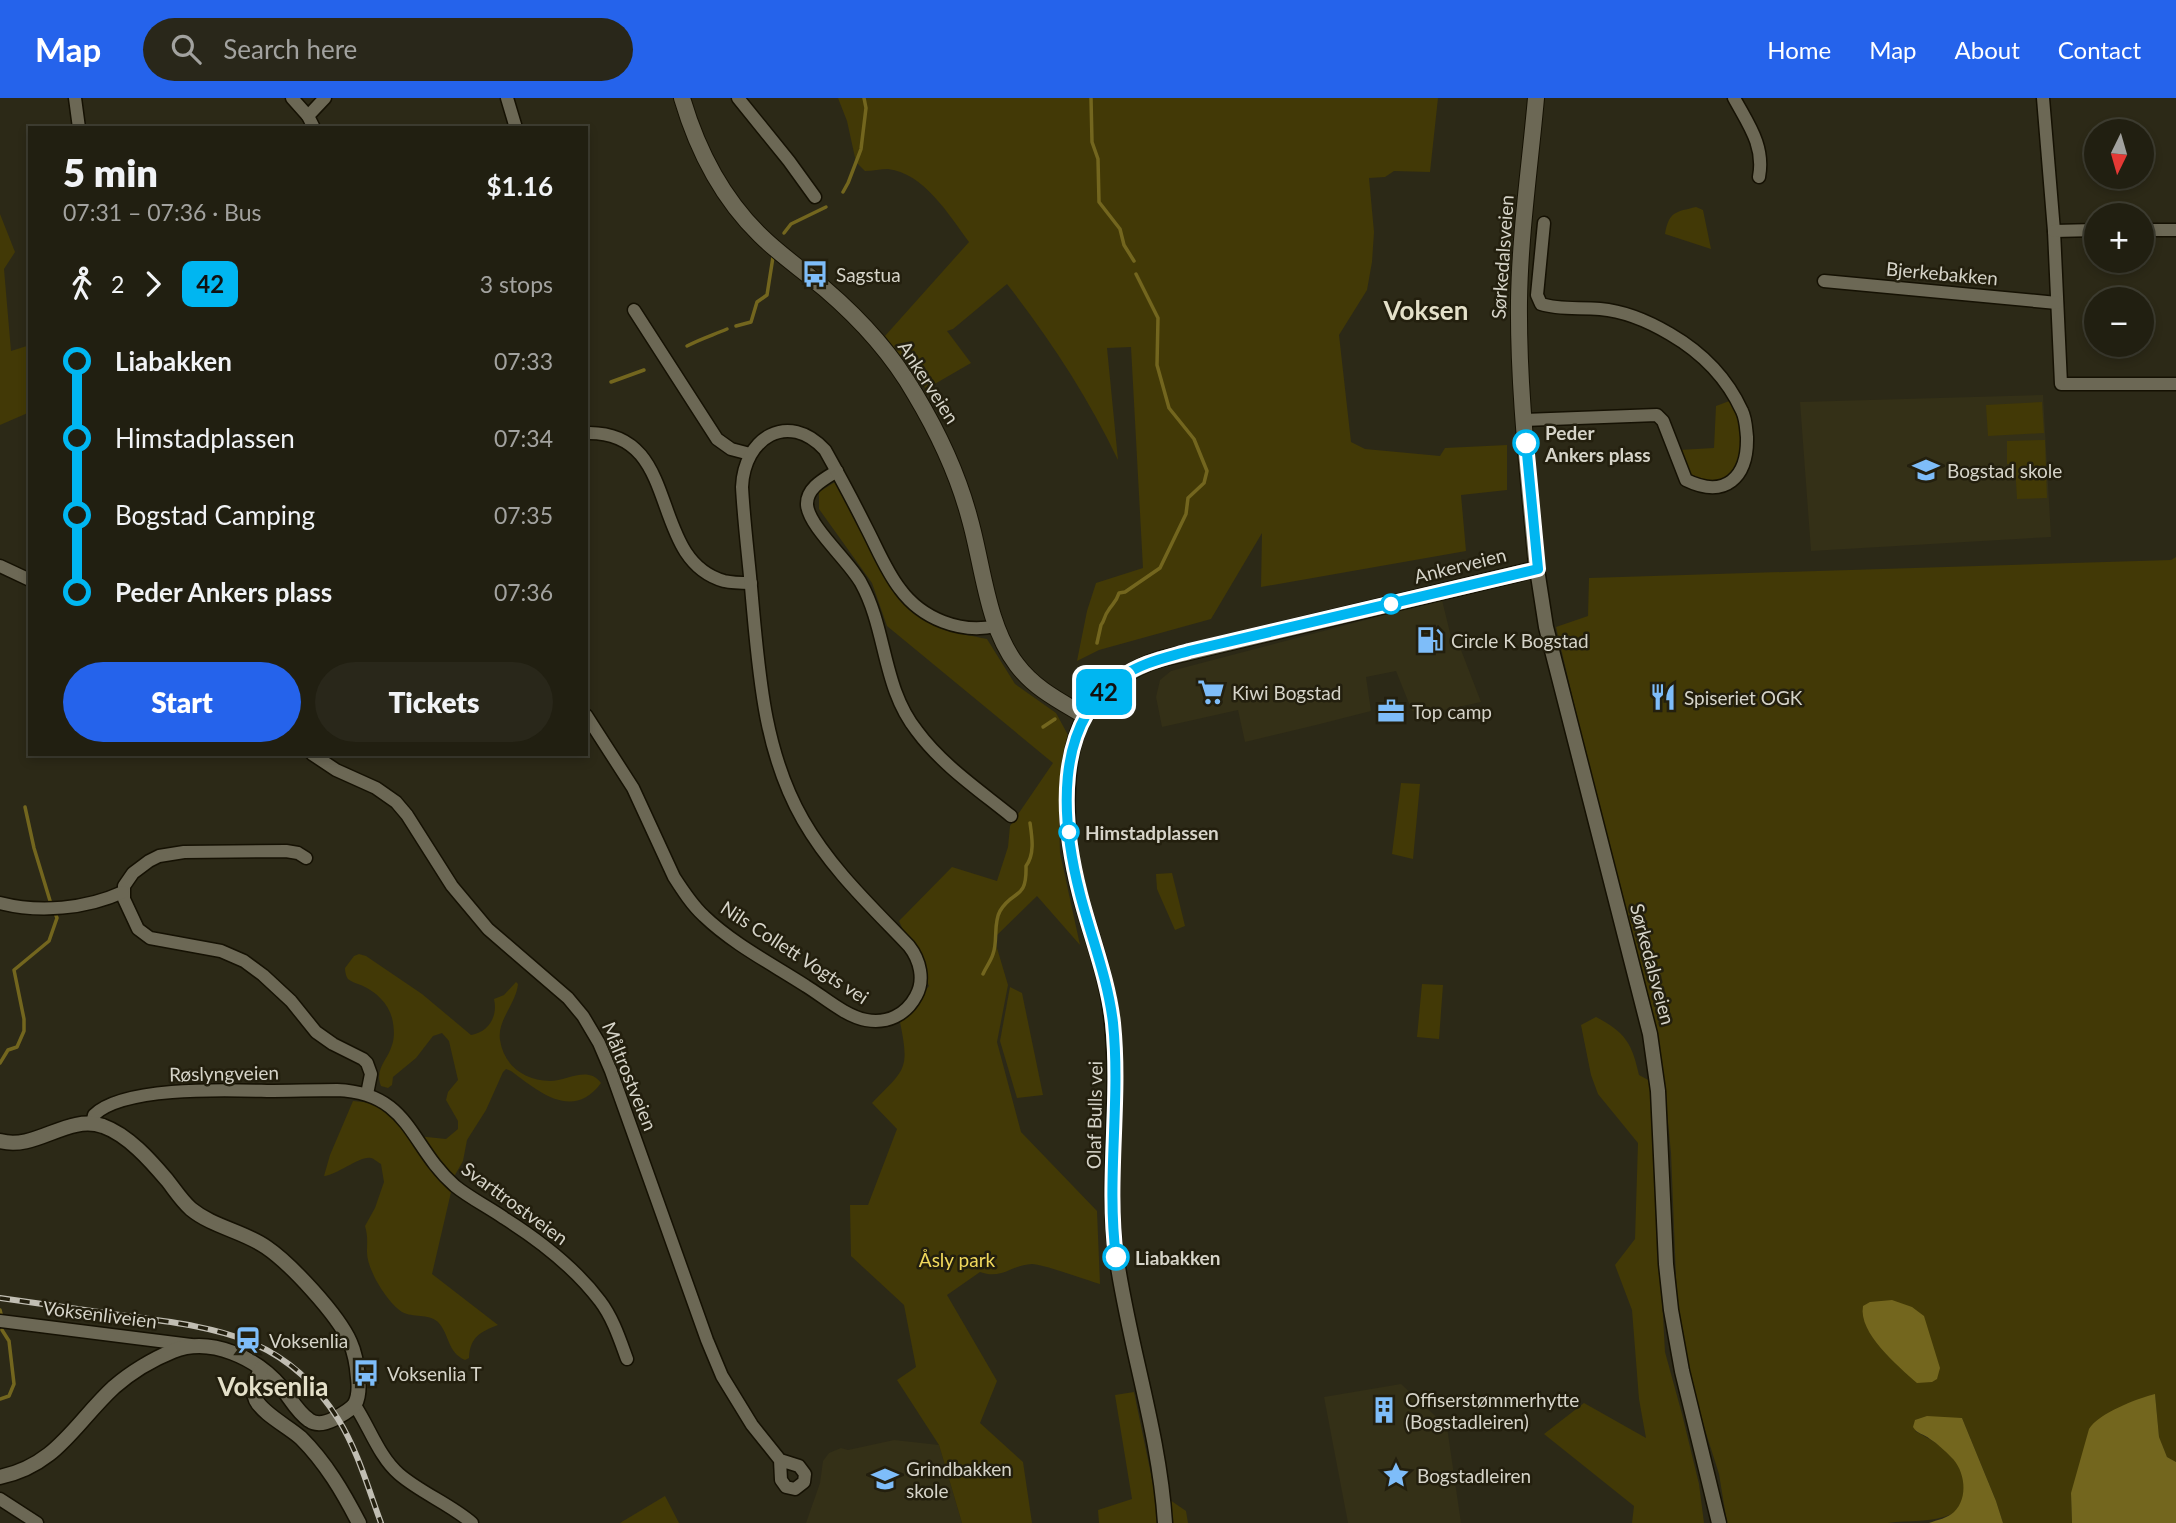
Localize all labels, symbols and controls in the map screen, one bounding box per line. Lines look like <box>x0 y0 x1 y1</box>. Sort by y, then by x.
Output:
search box <box>143 18 633 81</box>
text: Map <box>35 29 101 69</box>
icon: search <box>167 30 205 68</box>
text: Search here <box>223 33 357 65</box>
text: Home <box>1767 35 1831 64</box>
text: Map <box>1869 35 1917 64</box>
text: About <box>1955 35 2020 64</box>
text: Contact <box>2058 35 2141 64</box>
north arrow <box>2084 119 2154 189</box>
map controls <box>2084 119 2154 357</box>
text: 5 min <box>63 149 158 195</box>
text: $1.16 <box>487 170 553 202</box>
street label: Sørkedalsveien <box>1486 194 1518 320</box>
text: 07:31 – 07:36 · Bus <box>63 198 262 226</box>
button: + <box>2084 203 2154 273</box>
street label: Bjerkebakken <box>1885 257 1999 289</box>
bus stop icon: Sagstua <box>800 259 830 289</box>
place label: Sagstua <box>836 263 901 286</box>
icon: walk <box>63 265 101 303</box>
icon: forward <box>134 265 172 303</box>
text: 42 <box>196 269 224 298</box>
text: 2 <box>111 270 124 298</box>
text: 3 stops <box>480 270 553 298</box>
button: − <box>2084 287 2154 357</box>
district label: Voksen <box>1383 294 1468 326</box>
street label: Ankerveien <box>894 336 964 428</box>
text: Liabakken <box>115 345 232 377</box>
text: 07:33 <box>494 347 553 375</box>
place label: Peder Ankers plass <box>1544 421 1651 466</box>
text: Himstadplassen <box>115 422 295 454</box>
text: 07:34 <box>494 424 553 452</box>
marker: Peder Ankers plass <box>1513 430 1539 456</box>
school or university icon: Bogstad skole <box>1911 455 1941 485</box>
place label: Bogstad skole <box>1947 459 2062 482</box>
text: Bogstad Camping <box>115 499 315 531</box>
text: 07:35 <box>494 501 553 529</box>
street label: Ankerveien <box>1411 542 1509 588</box>
text: Peder Ankers plass <box>115 576 332 608</box>
text: 07:36 <box>494 578 553 606</box>
unlabelled marker <box>1381 594 1401 614</box>
fuel station icon: Circle K Bogstad <box>1415 625 1445 655</box>
place label: Circle K Bogstad <box>1451 629 1589 652</box>
button: Start <box>63 662 301 742</box>
button: Tickets <box>315 662 553 742</box>
line badge: 42 <box>1072 669 1136 715</box>
text: 42 <box>1090 677 1118 706</box>
supermarket icon: Kiwi Bogstad <box>1196 677 1226 707</box>
place label: Kiwi Bogstad <box>1232 681 1341 704</box>
restaurant icon: Spiseriet OGK <box>1648 682 1678 712</box>
place label: Spiseriet OGK <box>1684 686 1803 709</box>
office icon: Top camp <box>1376 696 1406 726</box>
place label: Top camp <box>1412 700 1492 723</box>
place label: Himstadplassen <box>1085 821 1219 844</box>
marker: Himstadplassen <box>1059 822 1079 842</box>
street label: Nils Collett Vogts vei <box>717 896 873 1008</box>
street label: Sørkedalsveien <box>1626 901 1680 1027</box>
street label: Måltrostveien <box>598 1018 662 1134</box>
street label: Røslyngveien <box>169 1061 279 1085</box>
street label: Olaf Bulls vei <box>1082 1061 1106 1169</box>
street label: Svarttrostveien <box>457 1157 573 1249</box>
marker: Liabakken <box>1103 1244 1129 1270</box>
place label: Liabakken <box>1135 1246 1220 1269</box>
park label: Åsly park <box>919 1248 996 1271</box>
street label: Voksenliveien <box>42 1296 158 1332</box>
station icon: Voksenlia <box>233 1325 263 1355</box>
place label: Voksenlia <box>269 1329 348 1352</box>
bus stop icon: Voksenlia T <box>351 1358 381 1388</box>
place label: Voksenlia T <box>387 1362 482 1385</box>
district label: Voksenlia <box>216 1370 329 1402</box>
place label: Offiserstømmerhytte (Bogstadleiren) <box>1405 1388 1579 1433</box>
building icon: Offiserstømmerhytte (Bogstadleiren) <box>1369 1395 1399 1425</box>
place label: Grindbakken skole <box>906 1457 1012 1502</box>
place icon: Bogstadleiren <box>1381 1460 1411 1490</box>
school or university icon: Grindbakken skole <box>870 1464 900 1494</box>
place label: Bogstadleiren <box>1417 1464 1531 1487</box>

